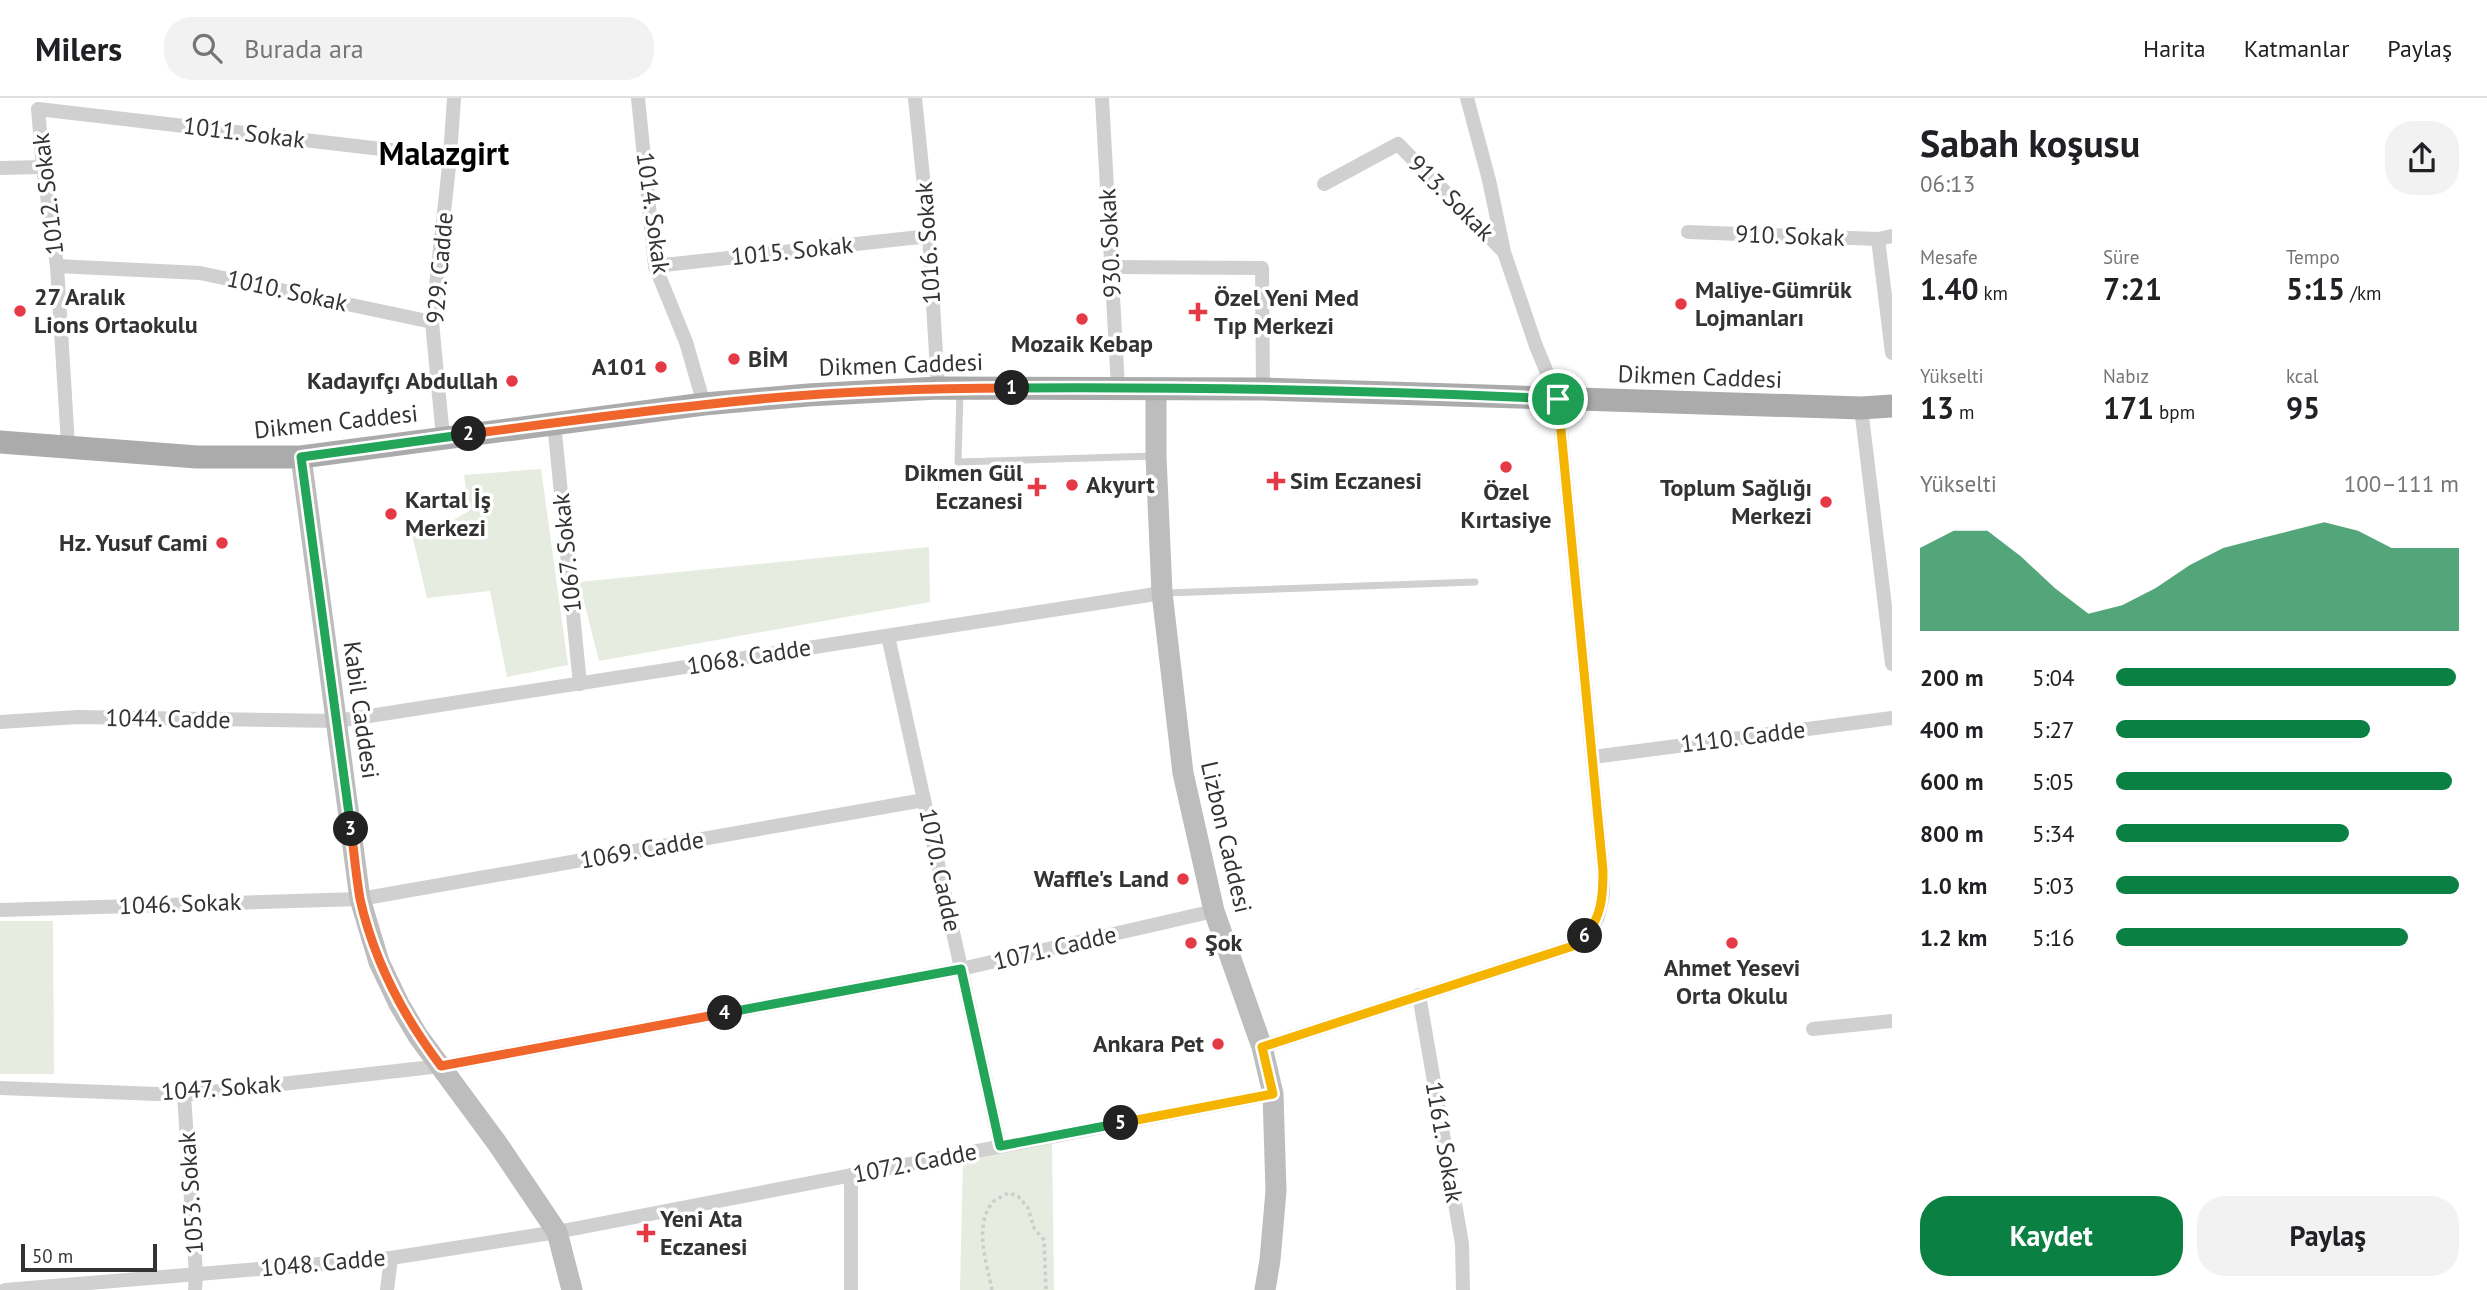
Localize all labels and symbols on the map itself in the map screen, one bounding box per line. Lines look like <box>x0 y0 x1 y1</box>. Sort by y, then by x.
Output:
street label: 1011. Sokak <box>181 110 307 155</box>
street label: 1012. Sokak <box>25 131 70 257</box>
district label: Malazgirt <box>379 132 510 174</box>
street label: 913. Sokak <box>1402 148 1501 248</box>
street label: 1014. Sokak <box>630 150 677 276</box>
street label: 1016. Sokak <box>908 180 947 305</box>
street label: 930. Sokak <box>1091 187 1128 298</box>
street label: 929. Cadde <box>419 211 460 325</box>
street label: 910. Sokak <box>1735 218 1846 253</box>
street label: 1015. Sokak <box>729 229 855 272</box>
street label: 1010. Sokak <box>224 263 351 319</box>
place label: Maliye-Gümrük Lojmanları <box>1695 274 1852 333</box>
place label: 27 Aralık Lions Ortaokulu <box>34 281 198 340</box>
place label: Özel Yeni Med Tıp Merkezi <box>1214 282 1359 341</box>
marker: Maliye-Gümrük Lojmanları <box>1673 296 1689 312</box>
marker: Özel Yeni Med Tıp Merkezi <box>1188 302 1208 322</box>
marker: 27 Aralık Lions Ortaokulu <box>12 303 28 319</box>
marker: Mozaik Kebap <box>1074 311 1090 327</box>
place label: Mozaik Kebap <box>1011 328 1153 359</box>
place label: BİM <box>748 343 788 374</box>
street label: Dikmen Caddesi <box>818 346 984 383</box>
place label: A101 <box>592 351 647 382</box>
marker: BİM <box>726 351 742 367</box>
street label: Dikmen Caddesi <box>1617 358 1783 395</box>
marker: A101 <box>653 359 669 375</box>
place label: Kadayıfçı Abdullah <box>307 365 498 396</box>
pin <box>1528 369 1588 429</box>
pin: 1 <box>995 370 1030 406</box>
marker: Kadayıfçı Abdullah <box>504 373 520 389</box>
street label: Dikmen Caddesi <box>252 397 419 446</box>
pin: 2 <box>452 416 486 452</box>
place label: Dikmen Gül Eczanesi <box>904 457 1024 516</box>
marker: Özel Kırtasiye <box>1498 459 1514 475</box>
place label: Sim Eczanesi <box>1290 465 1422 496</box>
place label: Akyurt <box>1086 469 1155 500</box>
place label: Toplum Sağlığı Merkezi <box>1660 472 1812 531</box>
marker: Sim Eczanesi <box>1268 473 1284 489</box>
place label: Özel Kırtasiye <box>1461 476 1551 535</box>
marker: Akyurt <box>1064 477 1080 493</box>
marker: Dikmen Gül Eczanesi <box>1029 479 1045 495</box>
place label: Kartal İş Merkezi <box>405 484 491 543</box>
street label: 1067. Sokak <box>545 491 588 614</box>
marker: Toplum Sağlığı Merkezi <box>1818 494 1834 510</box>
marker: Kartal İş Merkezi <box>383 506 399 522</box>
place label: Hz. Yusuf Cami <box>59 527 208 558</box>
marker: Hz. Yusuf Cami <box>214 535 230 551</box>
street label: 1068. Cadde <box>685 631 813 682</box>
street label: Kabil Caddesi <box>337 639 386 781</box>
street label: 1044. Cadde <box>105 702 231 735</box>
street label: 1110. Cadde <box>1679 713 1807 760</box>
street label: Lizbon Caddesi <box>1194 758 1259 916</box>
street label: 1070. Cadde <box>912 805 969 934</box>
pin: 3 <box>334 812 368 846</box>
street label: 1069. Cadde <box>578 823 706 876</box>
place label: Waffle's Land <box>1034 863 1169 894</box>
marker: Waffle's Land <box>1175 871 1191 887</box>
street label: 1046. Sokak <box>118 886 242 921</box>
street label: 1071. Cadde <box>990 918 1119 977</box>
pin: 6 <box>1568 918 1602 954</box>
place label: Şok <box>1205 927 1243 958</box>
marker: Şok <box>1183 935 1199 951</box>
marker: Ahmet Yesevi Orta Okulu <box>1724 935 1740 951</box>
place label: Ahmet Yesevi Orta Okulu <box>1664 952 1800 1011</box>
pin: 4 <box>708 996 742 1030</box>
place label: Ankara Pet <box>1093 1028 1205 1059</box>
marker: Ankara Pet <box>1210 1036 1226 1052</box>
street label: 1047. Sokak <box>160 1068 282 1107</box>
street label: 1161. Sokak <box>1419 1079 1470 1205</box>
pin: 5 <box>1104 1105 1138 1140</box>
street label: 1053. Sokak <box>171 1130 210 1255</box>
street label: 1072. Cadde <box>850 1135 979 1190</box>
place label: Yeni Ata Eczanesi <box>659 1203 747 1262</box>
marker: Yeni Ata Eczanesi <box>638 1225 654 1241</box>
scale bar <box>21 1241 158 1273</box>
street label: 1048. Cadde <box>259 1242 387 1283</box>

